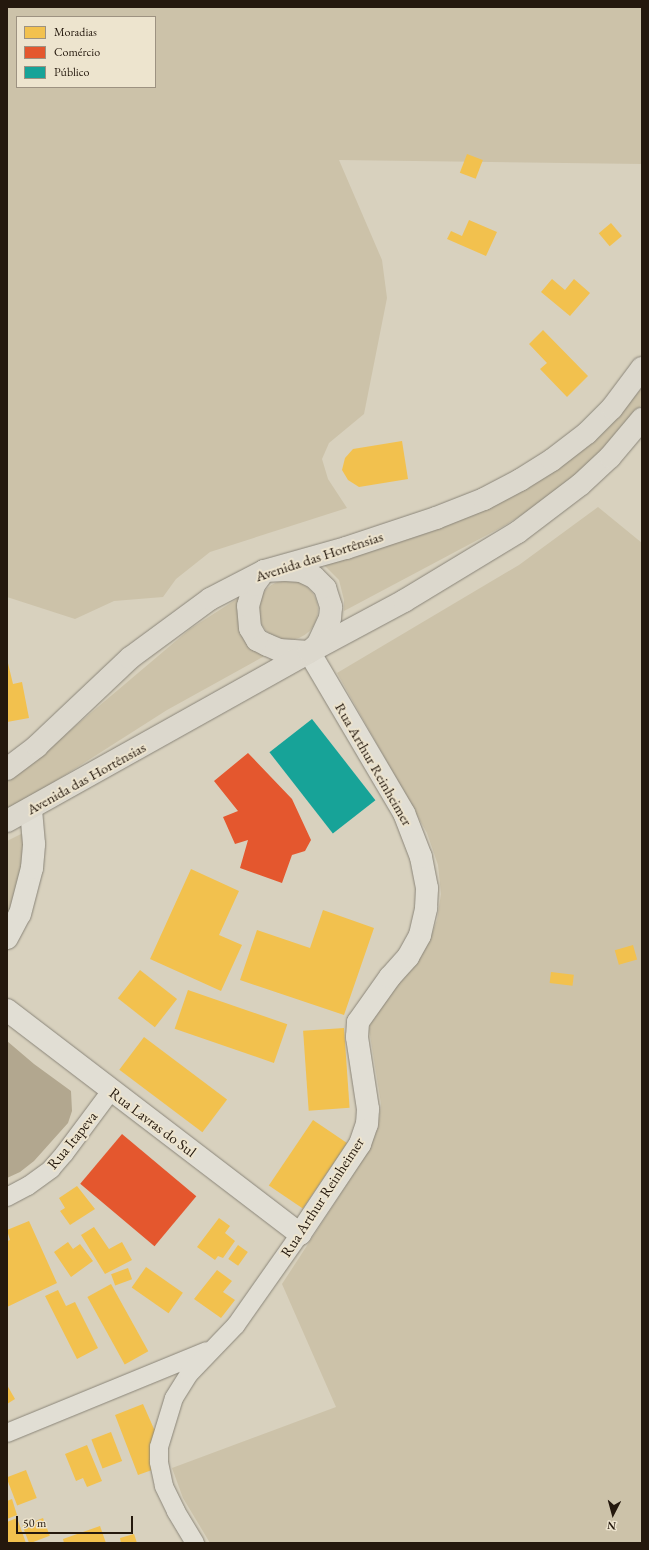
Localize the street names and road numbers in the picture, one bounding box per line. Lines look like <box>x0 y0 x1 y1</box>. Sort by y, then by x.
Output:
street label: Avenida das Hortênsias <box>253 527 385 585</box>
street label: Rua Arthur Reinheimer <box>331 699 417 829</box>
street label: Avenida das Hortênsias <box>23 738 149 818</box>
street label: Rua Lavras do Sul <box>106 1084 200 1160</box>
street label: Rua Itapeva <box>43 1107 101 1173</box>
street label: Rua Arthur Reinheimer <box>277 1134 367 1260</box>

